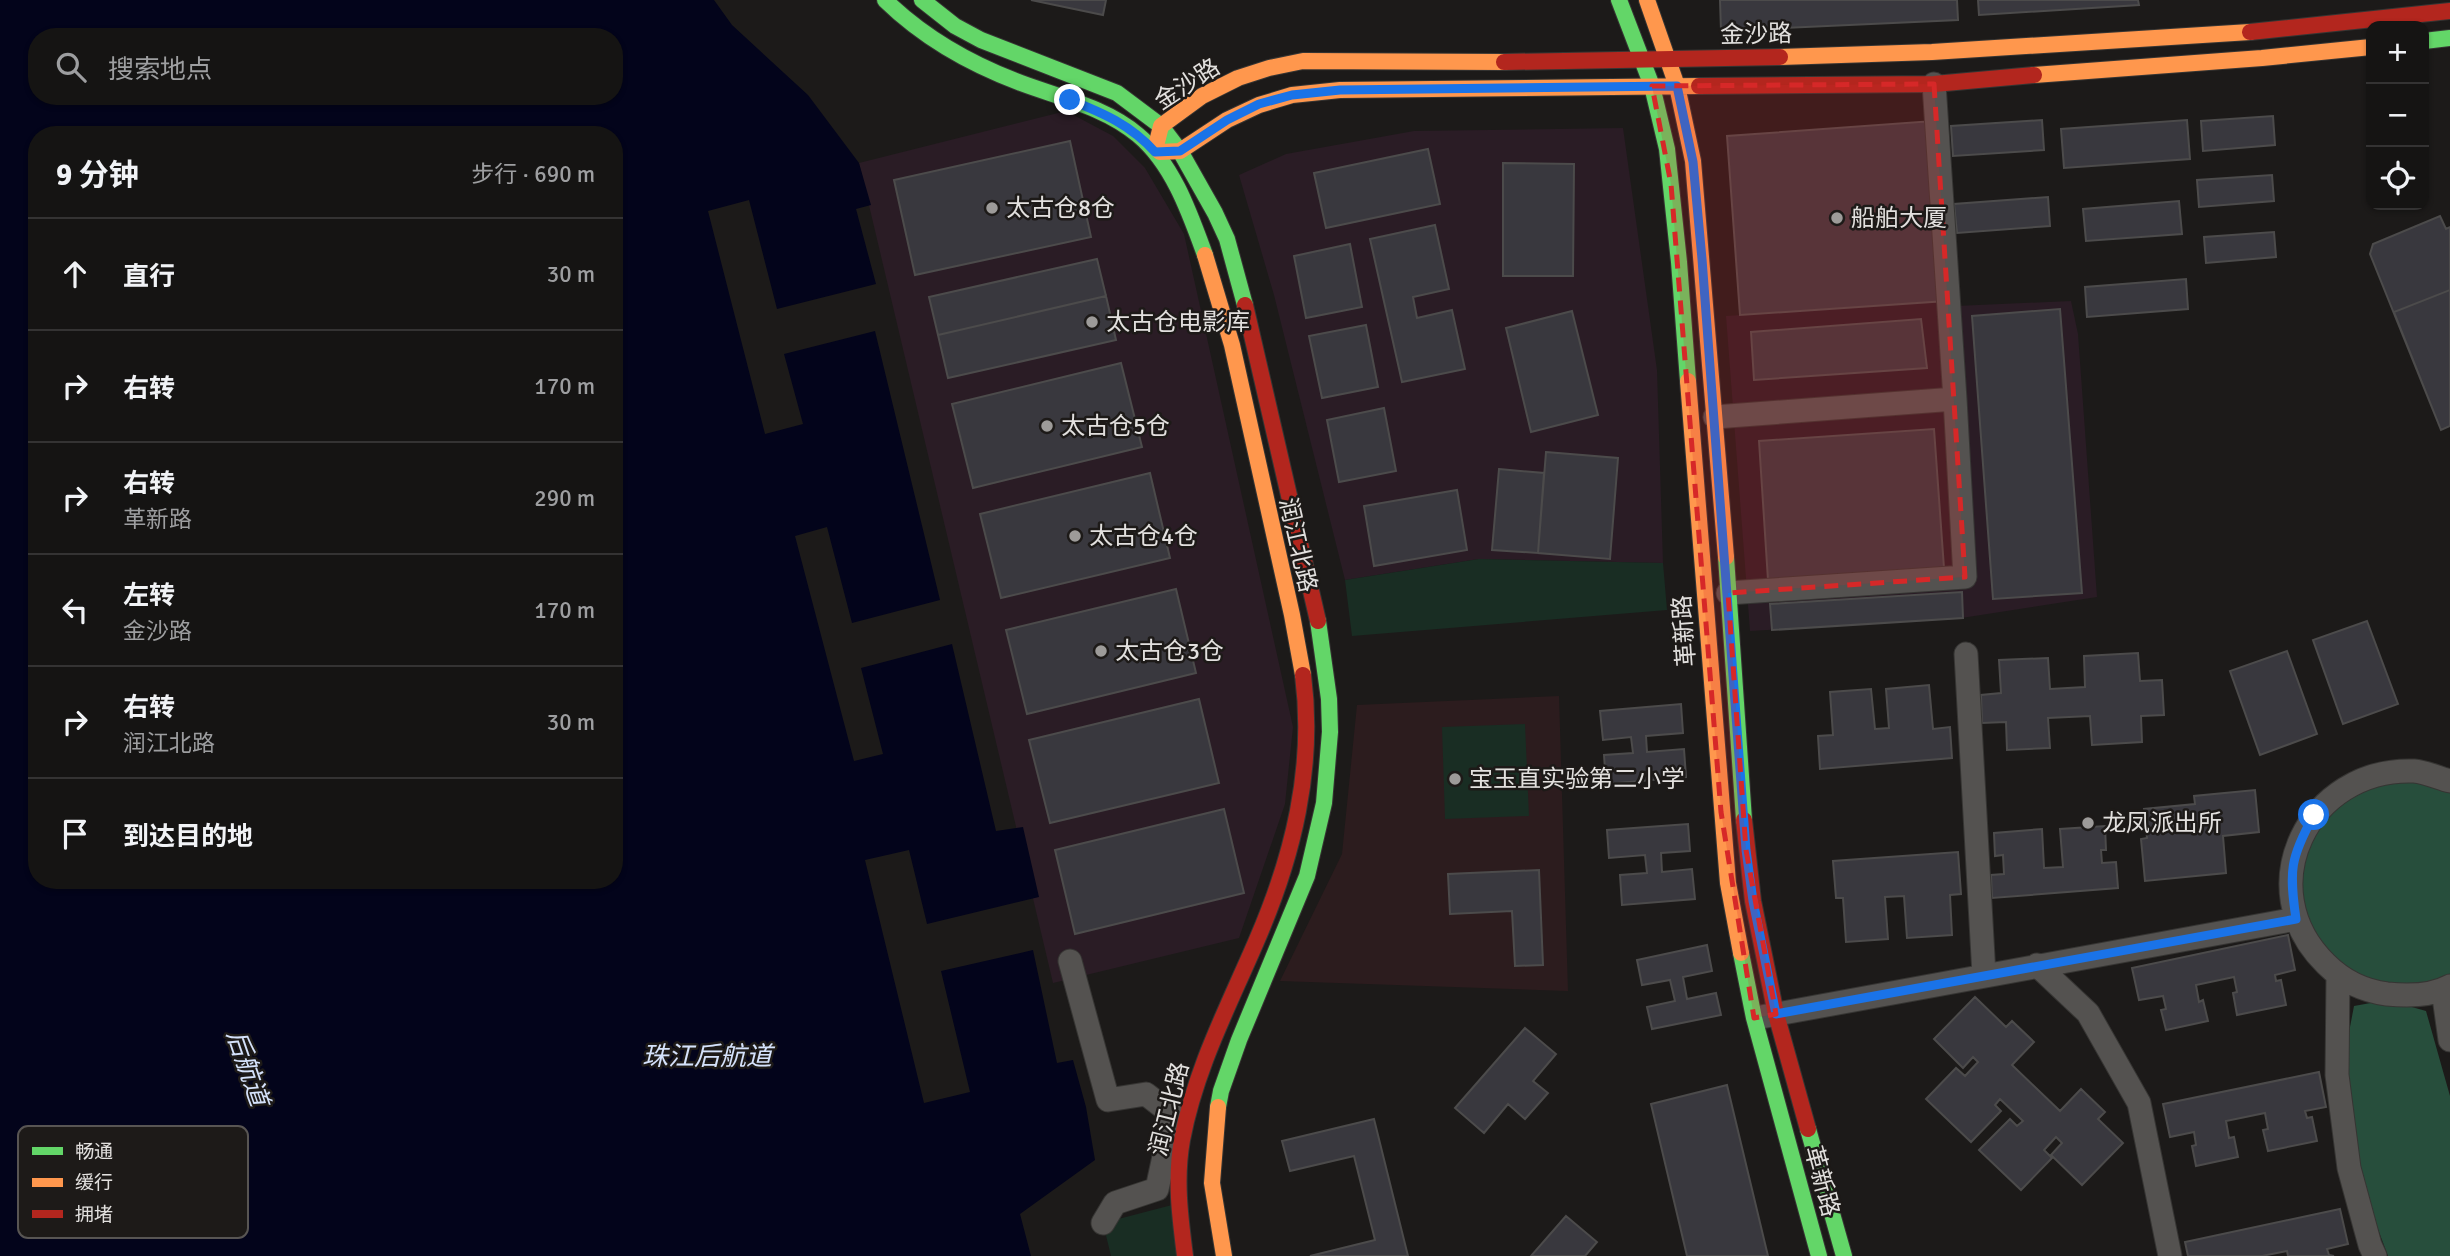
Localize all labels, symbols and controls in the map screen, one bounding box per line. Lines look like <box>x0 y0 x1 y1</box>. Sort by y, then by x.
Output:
street label: 金沙路 <box>1720 18 1792 50</box>
map controls <box>2366 21 2429 210</box>
button: + <box>2366 21 2429 84</box>
search box <box>28 28 623 105</box>
icon: search <box>52 48 90 86</box>
street label: 金沙路 <box>1149 52 1225 116</box>
text: 搜索地点 <box>108 54 212 86</box>
route end <box>1054 84 1085 115</box>
button: − <box>2366 84 2429 147</box>
button: locate <box>2366 147 2429 210</box>
text: 9 分钟 <box>56 157 139 194</box>
text: 步行 · 690 m <box>471 160 595 189</box>
place label: 太古仓8仓 <box>1006 193 1115 223</box>
marker: 太古仓8仓 <box>984 200 1000 216</box>
place label: 船舶大厦 <box>1851 203 1947 233</box>
marker: 船舶大厦 <box>1829 210 1845 226</box>
icon: ahead <box>56 255 94 293</box>
text: 30 m <box>547 260 595 289</box>
text: 直行 <box>123 261 175 293</box>
place label: 太古仓电影库 <box>1106 307 1250 337</box>
marker: 太古仓电影库 <box>1084 314 1100 330</box>
icon: right <box>56 367 94 405</box>
text: 170 m <box>534 372 595 401</box>
text: 右转 <box>123 373 175 405</box>
place label: 太古仓5仓 <box>1061 411 1170 441</box>
marker: 太古仓5仓 <box>1039 418 1055 434</box>
text: 右转 <box>123 468 175 500</box>
icon: right <box>56 479 94 517</box>
text: 290 m <box>534 484 595 513</box>
street label: 润江北路 <box>1273 495 1323 595</box>
text: 革新路 <box>123 505 192 534</box>
place label: 太古仓4仓 <box>1089 521 1198 551</box>
marker: 太古仓4仓 <box>1067 528 1083 544</box>
text: 左转 <box>123 580 175 612</box>
icon: left <box>56 591 94 629</box>
street label: 革新路 <box>1667 594 1701 668</box>
text: 170 m <box>534 596 595 625</box>
text: 金沙路 <box>123 617 192 646</box>
place label: 太古仓3仓 <box>1115 636 1224 666</box>
marker: 太古仓3仓 <box>1093 643 1109 659</box>
text: 右转 <box>123 692 175 724</box>
icon: right <box>56 703 94 741</box>
text: 30 m <box>547 708 595 737</box>
text: 润江北路 <box>123 729 215 758</box>
place label: 宝玉直实验第二小学 <box>1469 764 1685 794</box>
marker: 宝玉直实验第二小学 <box>1447 771 1463 787</box>
route start <box>2298 799 2329 830</box>
place label: 龙凤派出所 <box>2102 808 2222 838</box>
icon: arrive <box>56 815 94 853</box>
marker: 龙凤派出所 <box>2080 815 2096 831</box>
text: 到达目的地 <box>123 821 253 853</box>
water label: 后航道 <box>219 1026 276 1114</box>
water label: 珠江后航道 <box>642 1041 776 1073</box>
street label: 润江北路 <box>1143 1059 1195 1159</box>
legend <box>18 1126 248 1238</box>
text: 畅通 <box>75 1140 113 1164</box>
street label: 革新路 <box>1798 1142 1846 1220</box>
text: 缓行 <box>75 1171 113 1195</box>
text: 拥堵 <box>75 1203 113 1227</box>

